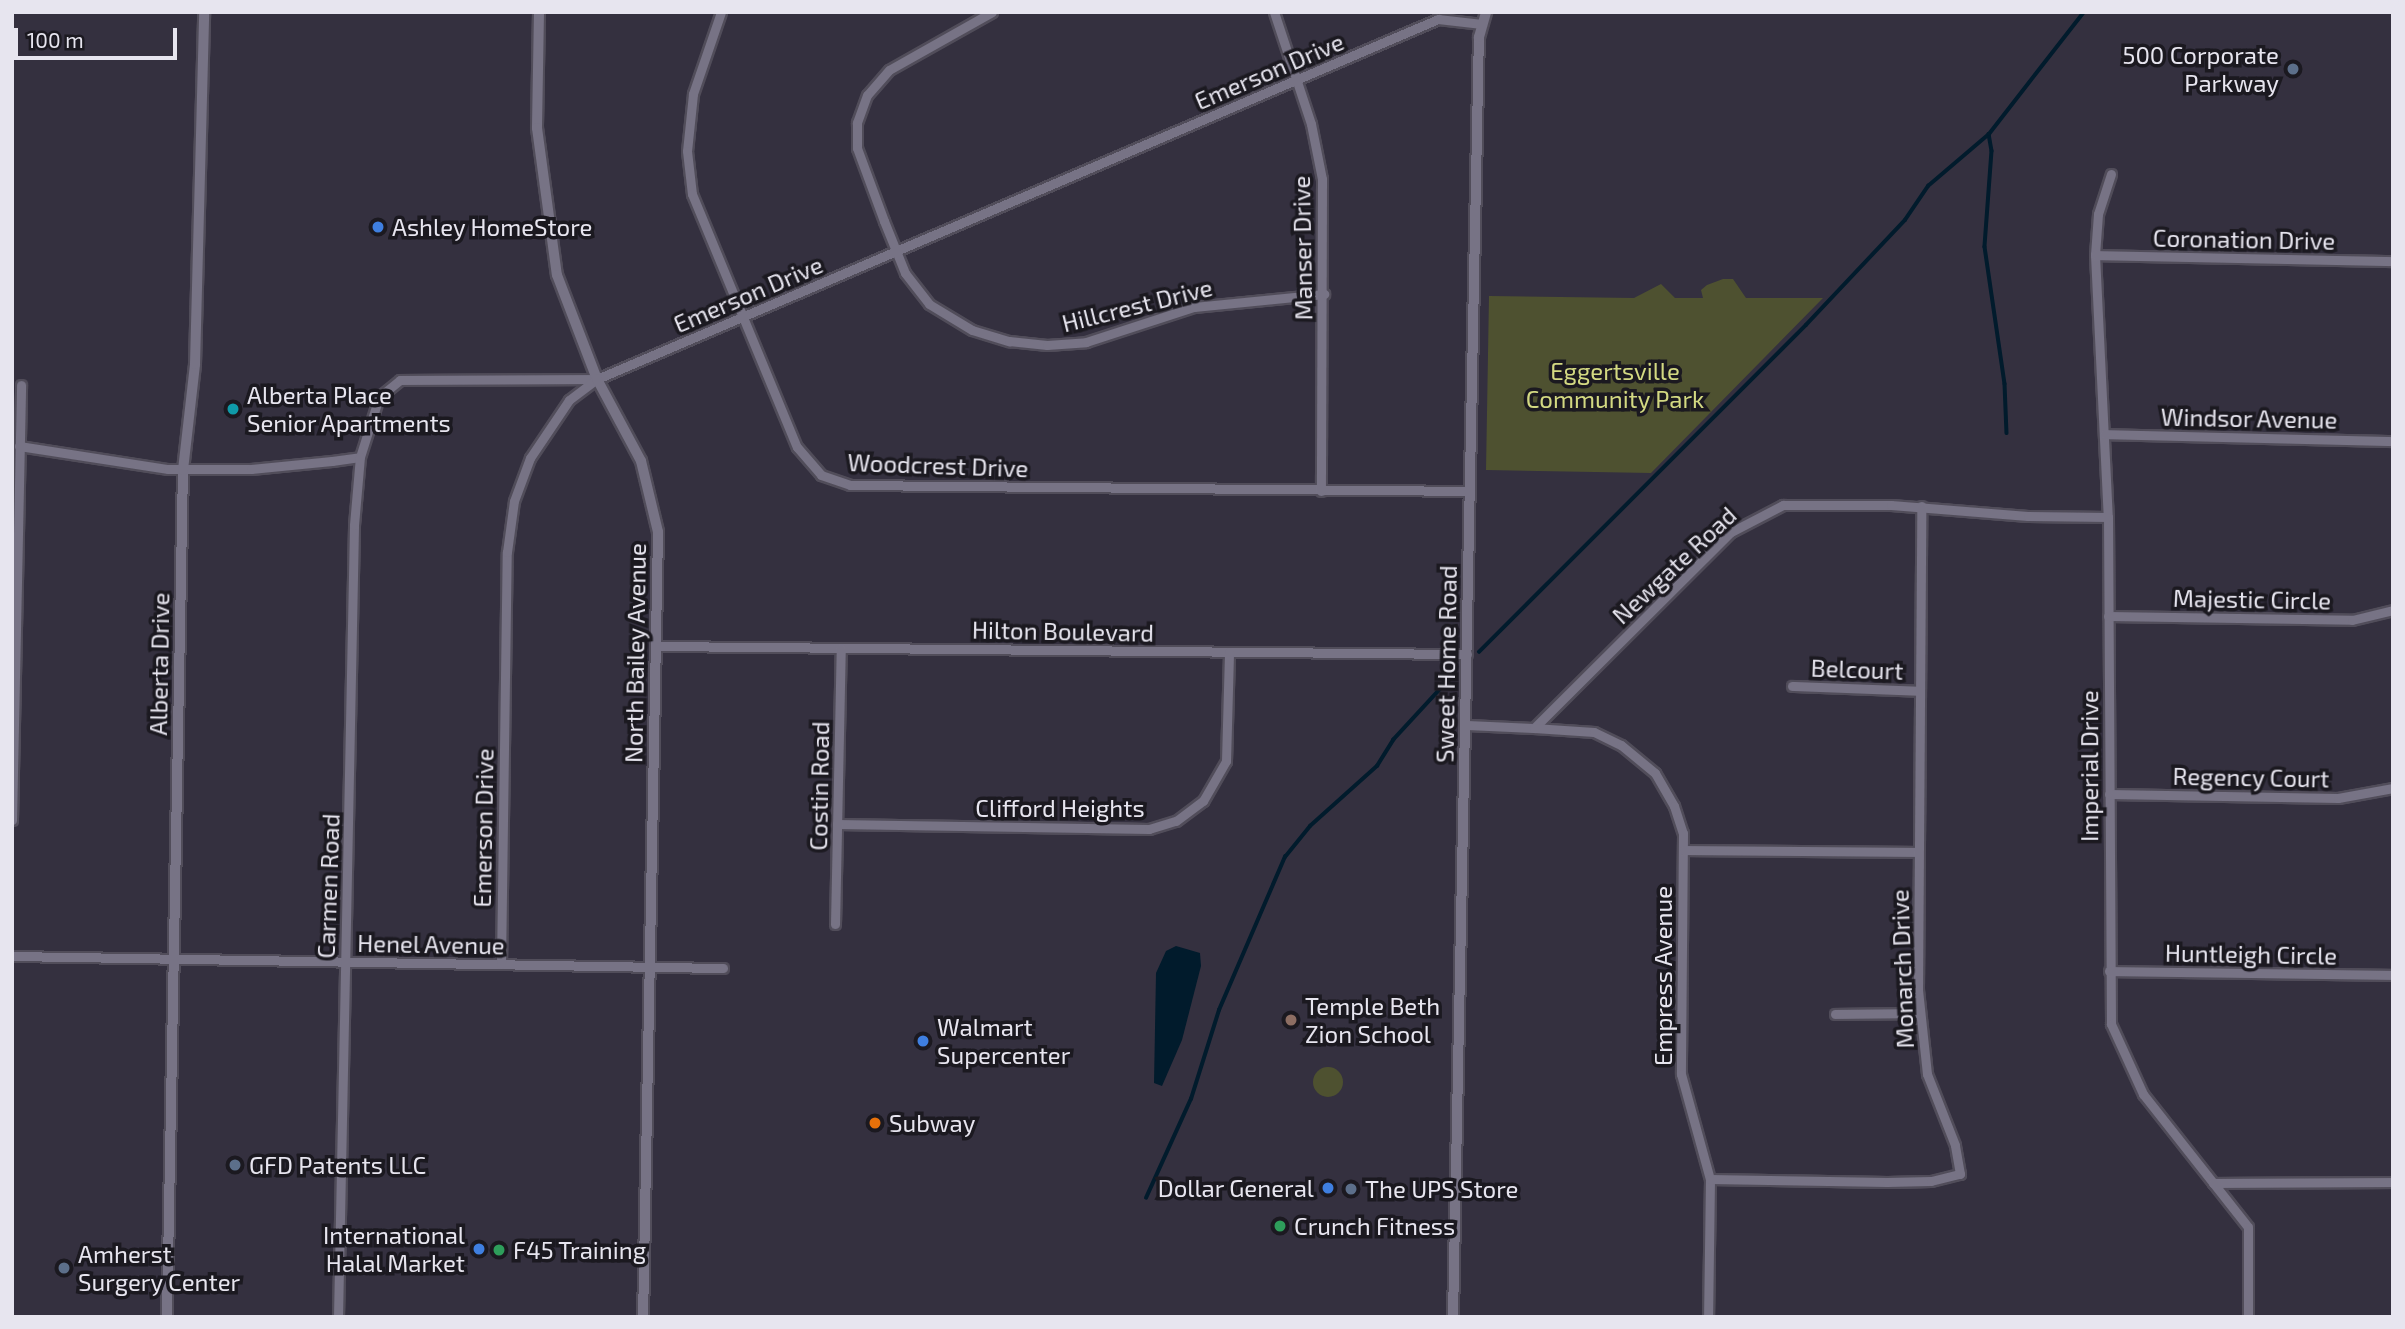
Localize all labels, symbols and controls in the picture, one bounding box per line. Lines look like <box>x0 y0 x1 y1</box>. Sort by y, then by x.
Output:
scale bar <box>18 14 180 58</box>
text: 100 m <box>27 27 84 52</box>
street label: Emerson Drive <box>1190 27 1348 115</box>
place label: 500 Corporate Parkway <box>2123 41 2279 97</box>
marker: 500 Corporate Parkway <box>2285 61 2301 77</box>
street label: Manser Drive <box>1286 175 1318 321</box>
place label: Ashley HomeStore <box>392 213 593 241</box>
marker: Ashley HomeStore <box>370 219 386 235</box>
street label: Coronation Drive <box>2153 223 2335 255</box>
street label: Emerson Drive <box>669 250 827 338</box>
street label: Hillcrest Drive <box>1059 272 1215 338</box>
park label: Eggertsville Community Park <box>1525 357 1705 413</box>
place label: Alberta Place Senior Apartments <box>247 381 452 437</box>
marker: Alberta Place Senior Apartments <box>225 401 241 417</box>
street label: Windsor Avenue <box>2160 402 2338 434</box>
street label: Woodcrest Drive <box>847 447 1029 483</box>
street label: Newgate Road <box>1606 500 1742 630</box>
street label: North Bailey Avenue <box>619 542 651 764</box>
street label: Sweet Home Road <box>1430 565 1462 763</box>
street label: Majestic Circle <box>2173 583 2331 615</box>
street label: Alberta Drive <box>143 592 175 736</box>
street label: Hilton Boulevard <box>972 615 1154 647</box>
street label: Belcourt <box>1810 653 1904 685</box>
street label: Imperial Drive <box>2075 690 2103 842</box>
street label: Costin Road <box>803 721 835 851</box>
street label: Emerson Drive <box>467 748 499 908</box>
street label: Regency Court <box>2172 761 2330 793</box>
street label: Clifford Heights <box>975 794 1145 822</box>
street label: Carmen Road <box>311 813 345 959</box>
street label: Empress Avenue <box>1649 886 1677 1066</box>
street label: Monarch Drive <box>1885 889 1919 1049</box>
street label: Henel Avenue <box>356 928 506 960</box>
street label: Huntleigh Circle <box>2165 938 2337 970</box>
place label: Temple Beth Zion School <box>1305 992 1440 1048</box>
marker: Temple Beth Zion School <box>1283 1012 1299 1028</box>
place label: Walmart Supercenter <box>937 1013 1070 1069</box>
marker: Walmart Supercenter <box>915 1033 931 1049</box>
place label: Subway <box>889 1109 975 1137</box>
marker: Subway <box>867 1115 883 1131</box>
place label: GFD Patents LLC <box>249 1151 426 1179</box>
marker: GFD Patents LLC <box>227 1157 243 1173</box>
place label: Dollar General <box>1157 1174 1314 1202</box>
place label: The UPS Store <box>1365 1175 1518 1203</box>
marker: Dollar General <box>1320 1180 1336 1196</box>
marker: The UPS Store <box>1343 1181 1359 1197</box>
place label: Crunch Fitness <box>1294 1212 1455 1240</box>
marker: Crunch Fitness <box>1272 1218 1288 1234</box>
place label: International Halal Market <box>323 1221 465 1277</box>
place label: F45 Training <box>513 1236 647 1264</box>
place label: Amherst Surgery Center <box>78 1240 241 1296</box>
marker: International Halal Market <box>471 1241 487 1257</box>
marker: F45 Training <box>491 1242 507 1258</box>
marker: Amherst Surgery Center <box>56 1260 72 1276</box>

